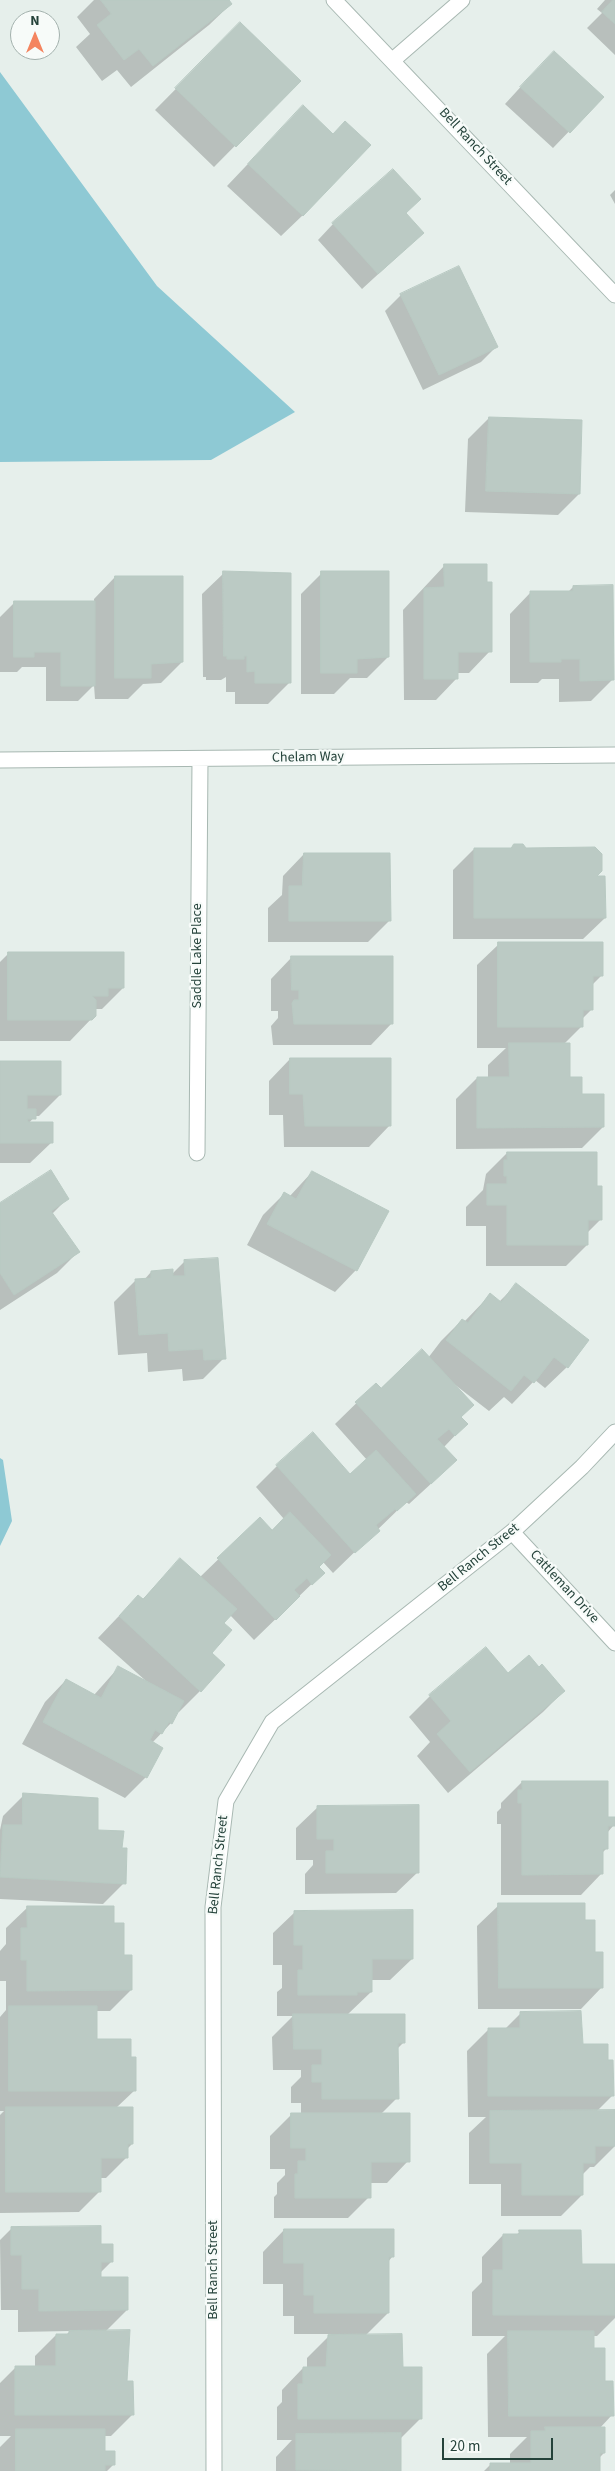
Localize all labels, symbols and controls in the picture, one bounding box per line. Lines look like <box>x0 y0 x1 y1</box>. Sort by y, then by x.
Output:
north arrow <box>10 10 60 60</box>
text: N <box>30 11 40 31</box>
street label: Bell Ranch Street <box>435 105 515 189</box>
street label: Chelam Way <box>272 749 344 767</box>
street label: Saddle Lake Place <box>190 903 206 1009</box>
street label: Bell Ranch Street <box>435 1520 523 1596</box>
street label: Cattleman Drive <box>526 1547 602 1627</box>
street label: Bell Ranch Street <box>205 1815 233 1915</box>
street label: Bell Ranch Street <box>206 2220 222 2320</box>
scale bar <box>445 2428 556 2460</box>
text: 20 m <box>450 2436 480 2457</box>

